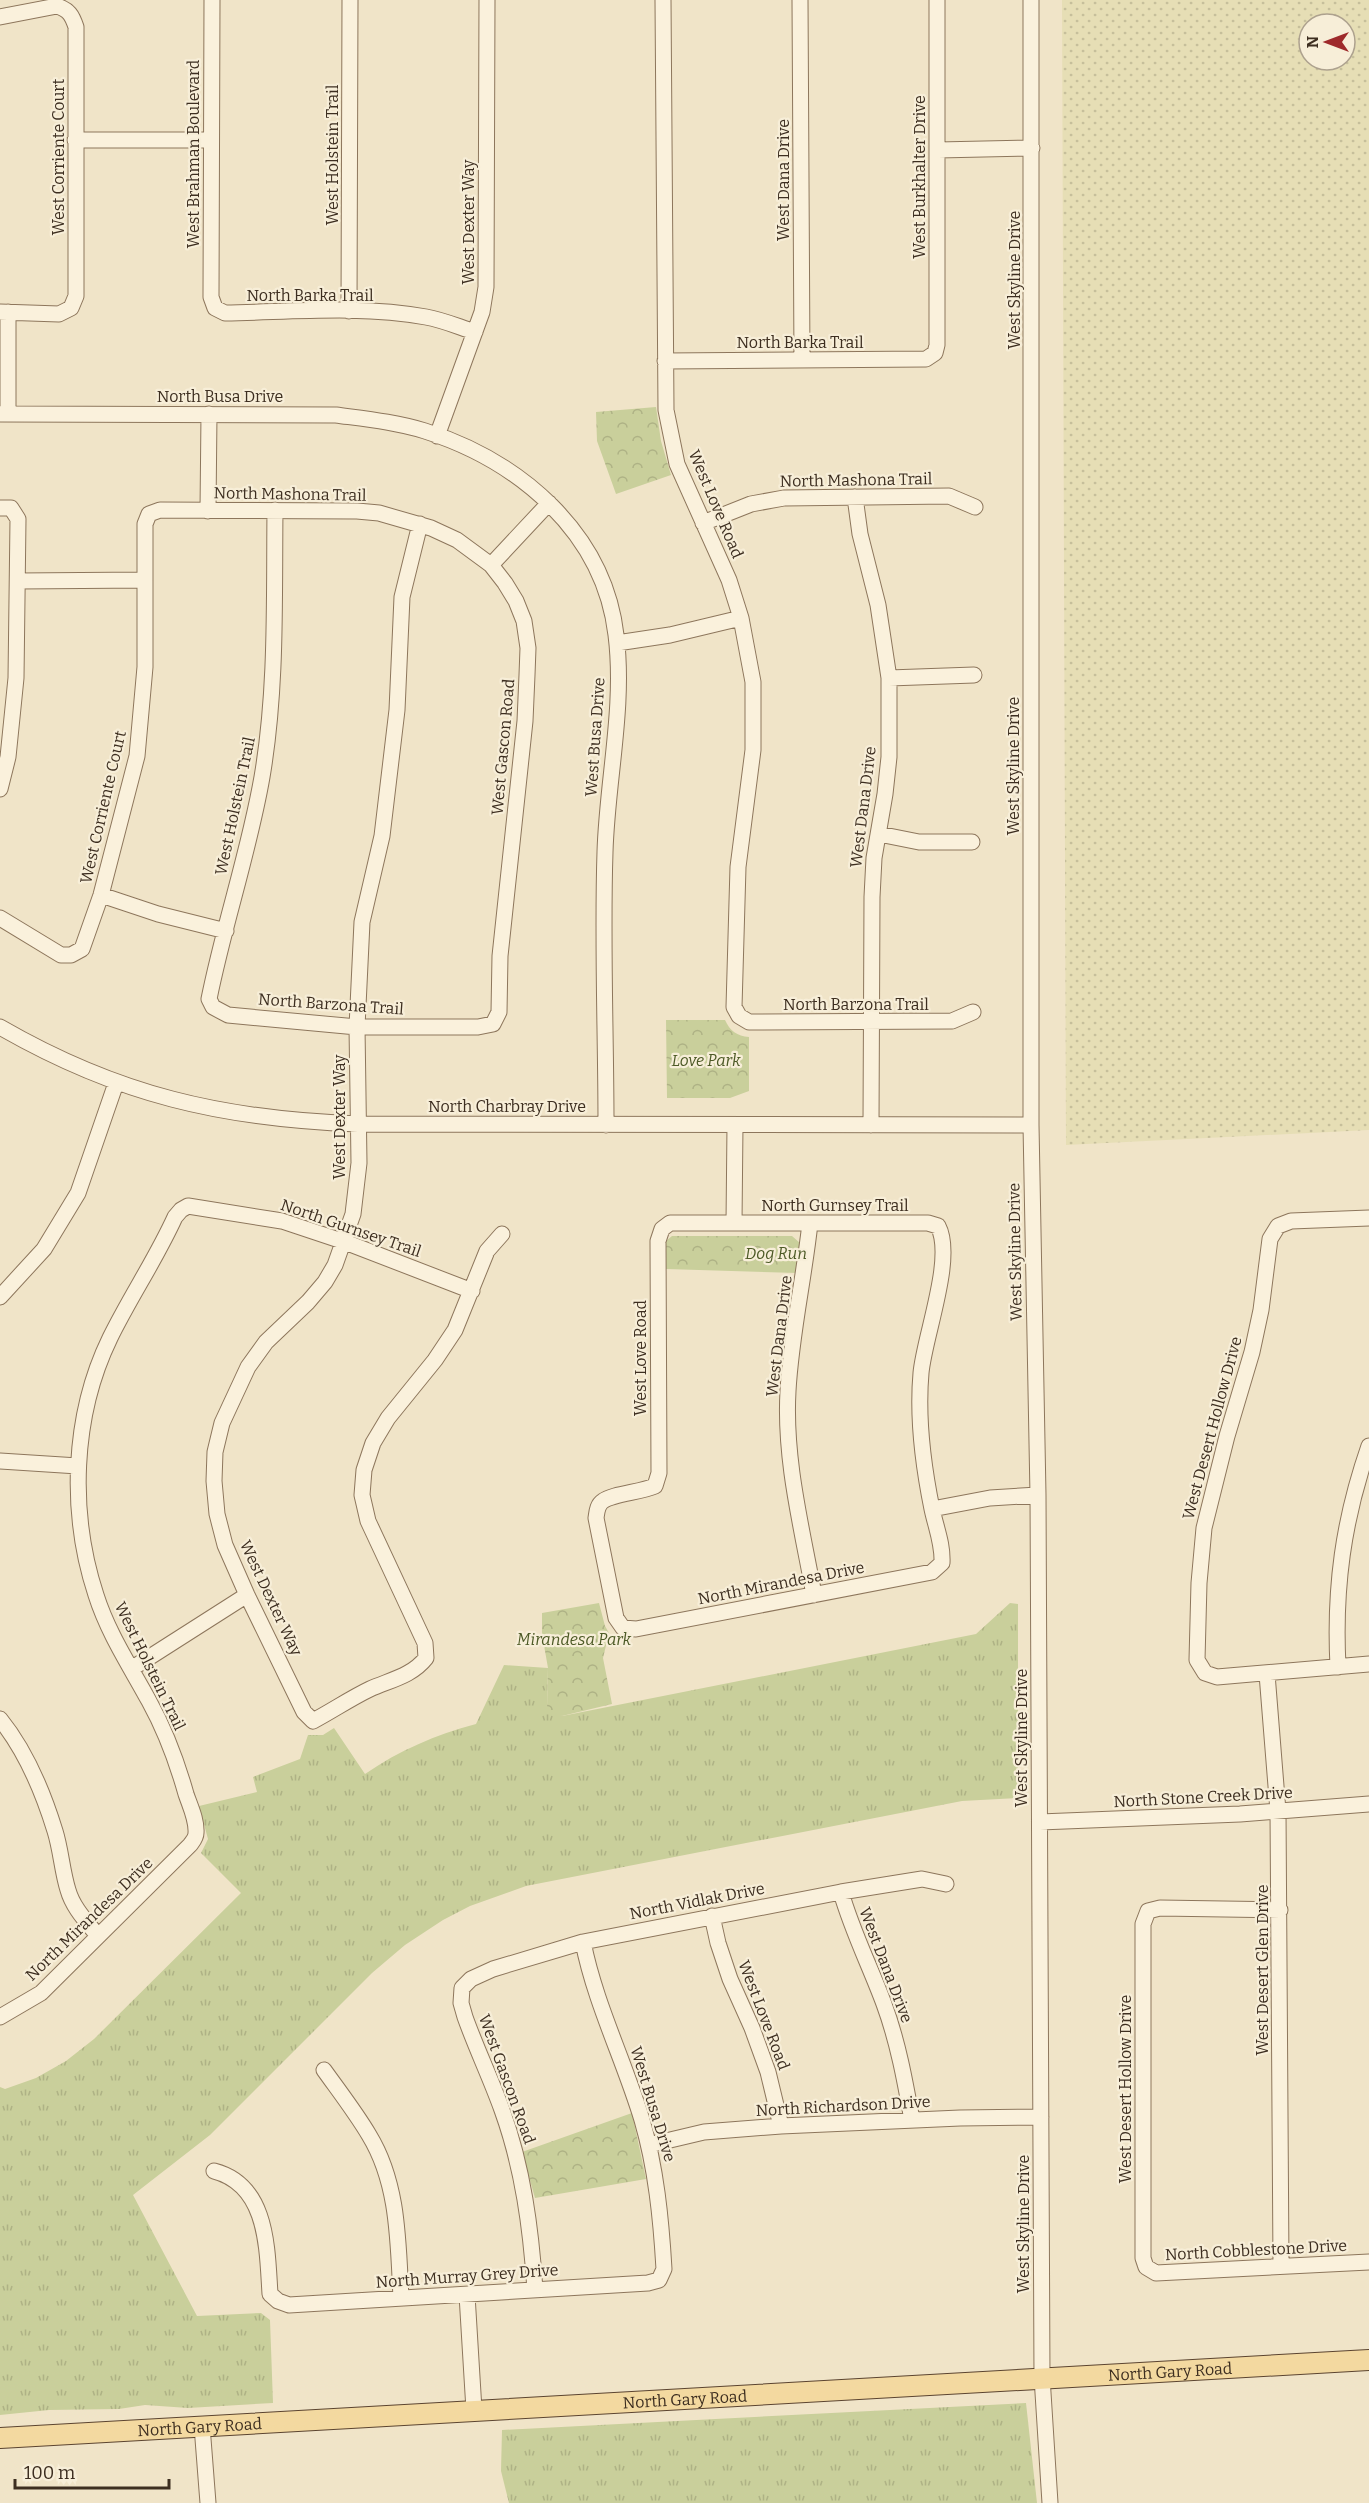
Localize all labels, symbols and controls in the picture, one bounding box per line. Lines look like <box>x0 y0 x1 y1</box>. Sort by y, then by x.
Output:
north arrow <box>1297 12 1357 72</box>
text: N <box>1303 36 1322 48</box>
street label: West Brahman Boulevard <box>184 59 203 248</box>
street label: West Corriente Court <box>49 79 68 235</box>
street label: West Holstein Trail <box>323 84 342 225</box>
street label: West Burkhalter Drive <box>910 95 929 259</box>
street label: West Dana Drive <box>774 119 793 241</box>
street label: West Dexter Way <box>459 159 478 285</box>
street label: West Skyline Drive <box>1005 211 1024 349</box>
street label: North Barka Trail <box>246 286 374 305</box>
street label: North Barka Trail <box>736 333 864 352</box>
street label: North Busa Drive <box>157 387 283 406</box>
street label: West Love Road <box>685 447 748 561</box>
street label: North Mashona Trail <box>779 469 933 491</box>
street label: North Mashona Trail <box>213 483 367 505</box>
street label: West Busa Drive <box>581 677 609 797</box>
street label: West Gascon Road <box>488 678 518 816</box>
street label: West Skyline Drive <box>1004 697 1023 835</box>
street label: West Corriente Court <box>76 728 130 885</box>
street label: West Holstein Trail <box>211 735 259 877</box>
street label: West Dana Drive <box>846 745 880 869</box>
street label: North Barzona Trail <box>258 989 405 1019</box>
street label: North Barzona Trail <box>783 995 929 1014</box>
park label: Love Park <box>671 1051 741 1070</box>
street label: West Dexter Way <box>330 1054 349 1180</box>
street label: North Charbray Drive <box>428 1097 586 1116</box>
street label: West Skyline Drive <box>1004 1183 1026 1321</box>
street label: North Gurnsey Trail <box>278 1195 424 1261</box>
street label: North Gurnsey Trail <box>761 1196 909 1215</box>
park label: Dog Run <box>745 1244 807 1263</box>
street label: West Dana Drive <box>762 1274 796 1398</box>
street label: West Love Road <box>631 1300 650 1416</box>
street label: West Desert Hollow Drive <box>1178 1335 1246 1521</box>
street label: West Dexter Way <box>236 1537 306 1659</box>
street label: North Mirandesa Drive <box>696 1558 866 1608</box>
street label: West Holstein Trail <box>111 1599 190 1734</box>
park label: Mirandesa Park <box>517 1630 632 1649</box>
street label: West Skyline Drive <box>1012 1669 1031 1807</box>
street label: North Stone Creek Drive <box>1113 1783 1293 1811</box>
street label: North Mirandesa Drive <box>22 1853 156 1985</box>
street label: North Vidlak Drive <box>628 1879 766 1923</box>
street label: West Desert Glen Drive <box>1253 1885 1272 2055</box>
street label: West Dana Drive <box>855 1905 917 2025</box>
street label: West Love Road <box>734 1958 794 2073</box>
street label: West Desert Hollow Drive <box>1116 1995 1135 2183</box>
street label: West Gascon Road <box>475 2012 539 2147</box>
street label: West Busa Drive <box>626 2044 680 2164</box>
street label: North Richardson Drive <box>755 2092 931 2120</box>
street label: West Skyline Drive <box>1014 2155 1033 2293</box>
street label: North Cobblestone Drive <box>1164 2236 1348 2264</box>
street label: North Murray Grey Drive <box>375 2260 559 2292</box>
street label: North Gary Road <box>1107 2358 1233 2384</box>
street label: North Gary Road <box>622 2386 748 2412</box>
street label: North Gary Road <box>137 2414 263 2440</box>
scale bar <box>15 2452 170 2490</box>
text: 100 m <box>24 2462 75 2484</box>

